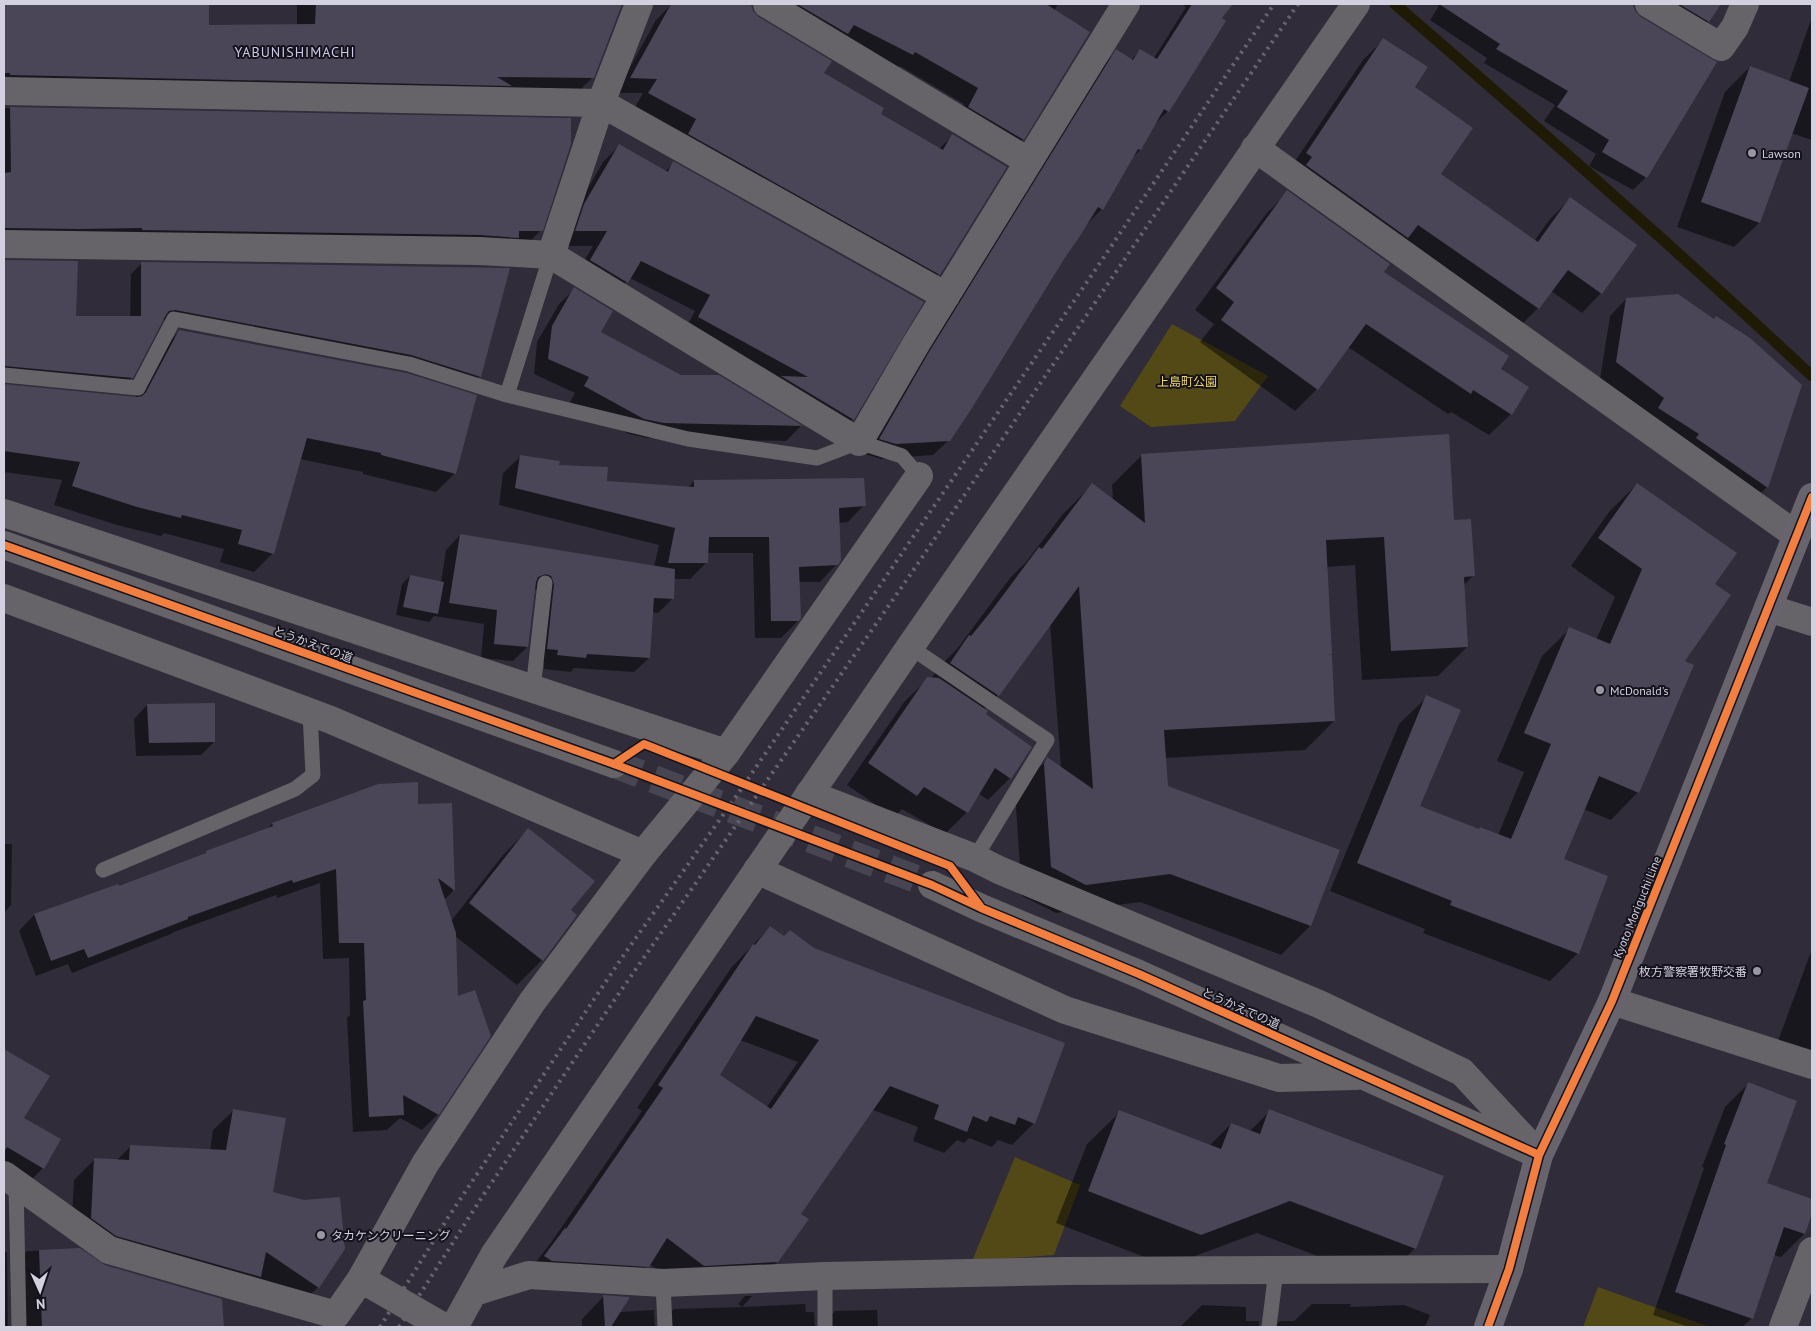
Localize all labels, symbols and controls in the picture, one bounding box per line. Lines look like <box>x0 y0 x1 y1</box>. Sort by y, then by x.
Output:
district label: YABUNISHIMACHI <box>234 43 356 61</box>
place label: Lawson <box>1762 146 1801 161</box>
marker: Lawson <box>1746 147 1758 159</box>
park label: 上島町公園 <box>1157 374 1217 389</box>
street label: とうかえでの道 <box>271 623 355 665</box>
place label: McDonald's <box>1610 683 1669 698</box>
marker: McDonald's <box>1594 684 1606 696</box>
street label: Kyoto Moriguchi Line <box>1610 854 1664 960</box>
place label: 枚方警察署牧野交番 <box>1639 964 1747 979</box>
marker: 枚方警察署牧野交番 <box>1751 965 1763 977</box>
street label: とうかえでの道 <box>1200 984 1282 1032</box>
place label: タカケンクリーニング <box>331 1228 451 1243</box>
marker: タカケンクリーニング <box>315 1229 327 1241</box>
north arrow <box>15 1266 65 1316</box>
text: N <box>36 1295 46 1313</box>

